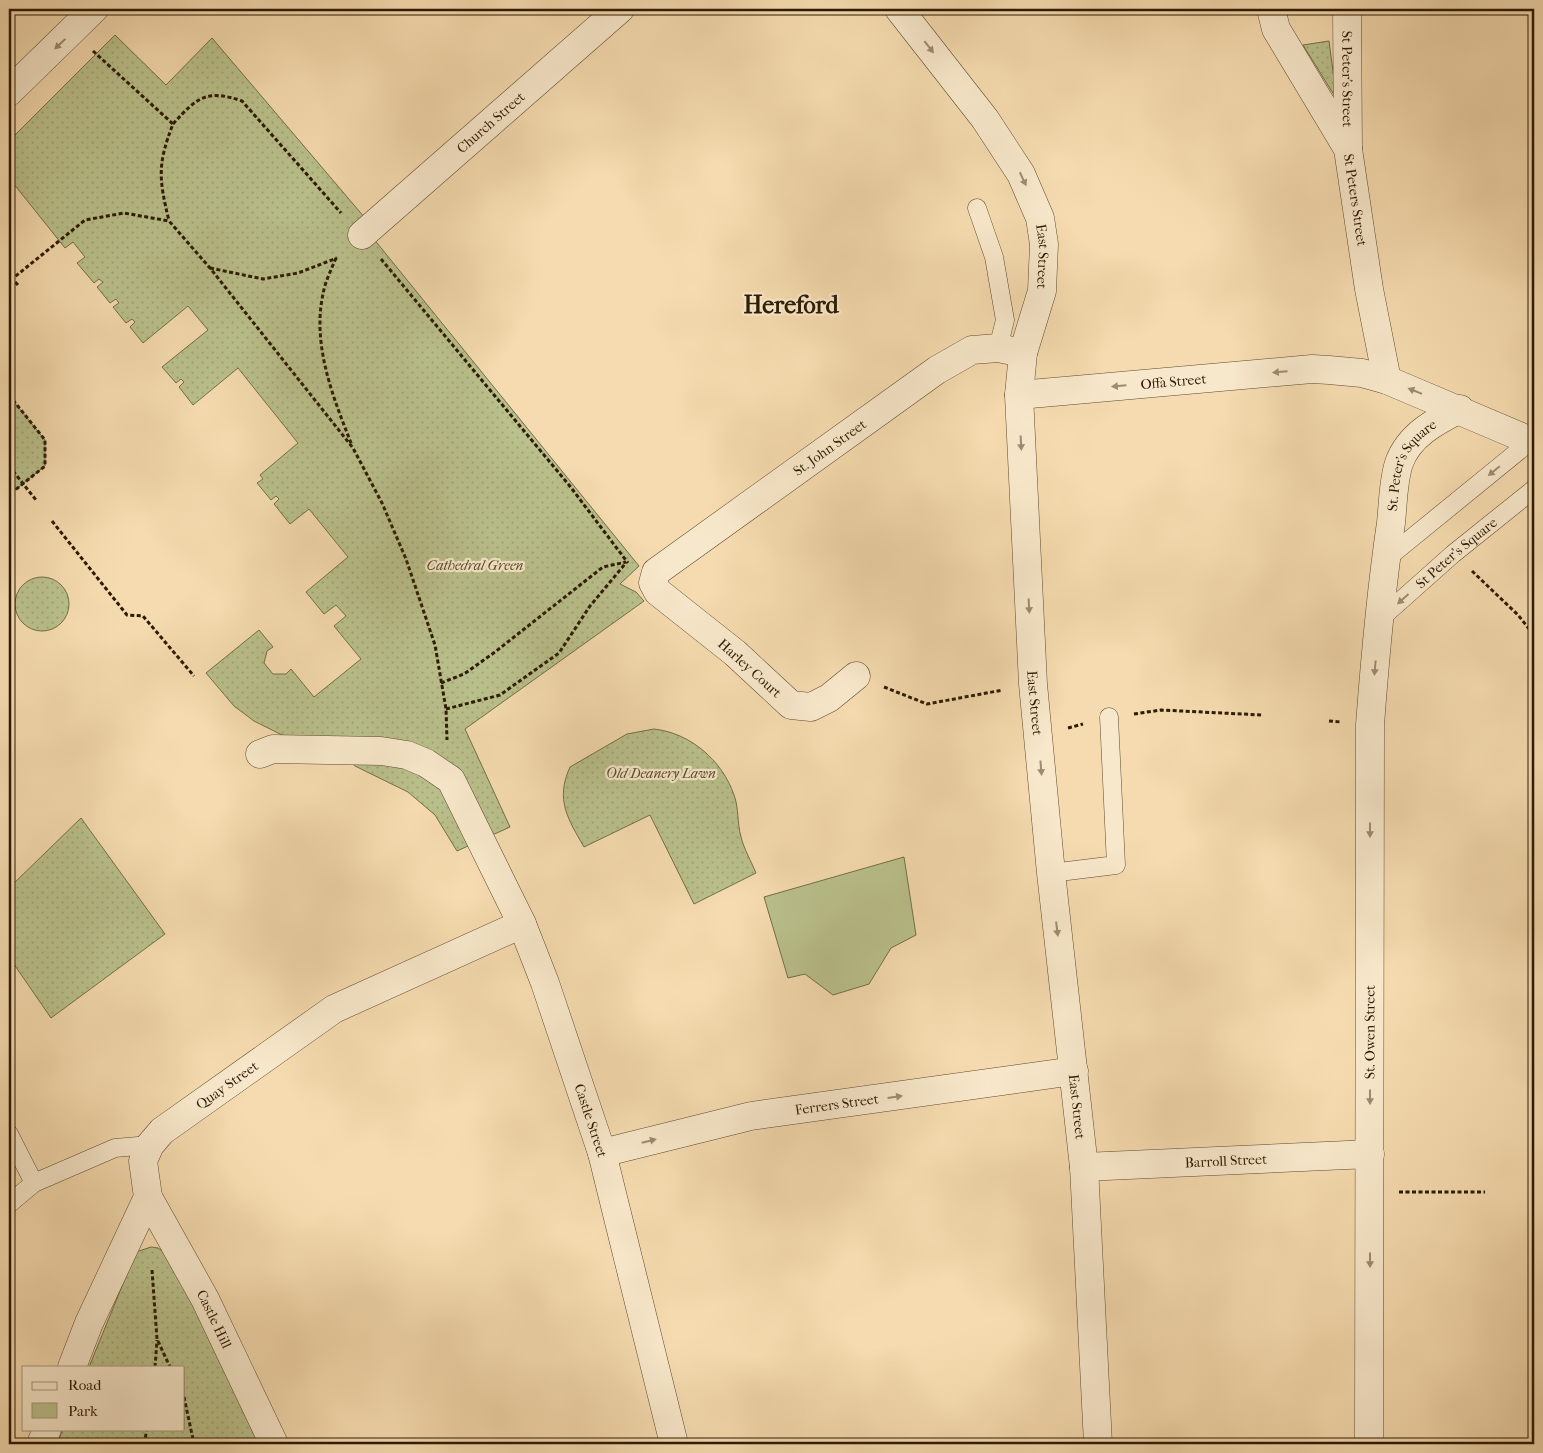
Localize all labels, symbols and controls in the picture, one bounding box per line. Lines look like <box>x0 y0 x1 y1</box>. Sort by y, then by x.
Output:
street label: St Peter's Street <box>1338 31 1356 127</box>
one-way arrow <box>55 38 67 50</box>
one-way arrow <box>924 40 935 53</box>
street label: Church Street <box>453 88 529 157</box>
street label: St Peters Street <box>1340 152 1370 247</box>
one-way arrow <box>1019 172 1027 186</box>
street label: East Street <box>1032 223 1052 289</box>
district label: Hereford <box>744 291 839 319</box>
one-way arrow <box>1272 368 1288 376</box>
street label: Offa Street <box>1140 370 1207 393</box>
one-way arrow <box>1110 382 1126 390</box>
one-way arrow <box>1407 387 1422 395</box>
street label: St. John Street <box>790 416 870 480</box>
street label: St. Peter's Square <box>1384 416 1440 512</box>
one-way arrow <box>1018 436 1026 452</box>
one-way arrow <box>1488 465 1501 476</box>
street label: St Peter's Square <box>1412 514 1501 592</box>
park label: Cathedral Green <box>427 557 524 574</box>
one-way arrow <box>1397 593 1409 605</box>
one-way arrow <box>1026 598 1034 614</box>
street label: Harley Court <box>714 635 785 701</box>
one-way arrow <box>1370 660 1378 676</box>
street label: East Street <box>1023 670 1046 736</box>
one-way arrow <box>1037 760 1045 776</box>
park label: Old Deanery Lawn <box>606 765 716 782</box>
one-way arrow <box>1366 822 1374 838</box>
one-way arrow <box>1053 922 1061 938</box>
street label: St. Owen Street <box>1362 985 1379 1079</box>
street label: Quay Street <box>193 1058 262 1113</box>
street label: East Street <box>1065 1073 1089 1140</box>
street label: Castle Street <box>570 1082 611 1159</box>
street label: Ferrers Street <box>794 1090 880 1119</box>
one-way arrow <box>1366 1090 1374 1106</box>
one-way arrow <box>887 1093 903 1101</box>
one-way arrow <box>642 1137 657 1145</box>
street label: Barroll Street <box>1184 1151 1267 1171</box>
one-way arrow <box>1366 1252 1374 1268</box>
street label: Castle Hill <box>193 1287 235 1351</box>
legend <box>22 1366 185 1430</box>
text: Road <box>68 1376 102 1394</box>
text: Park <box>68 1402 98 1420</box>

